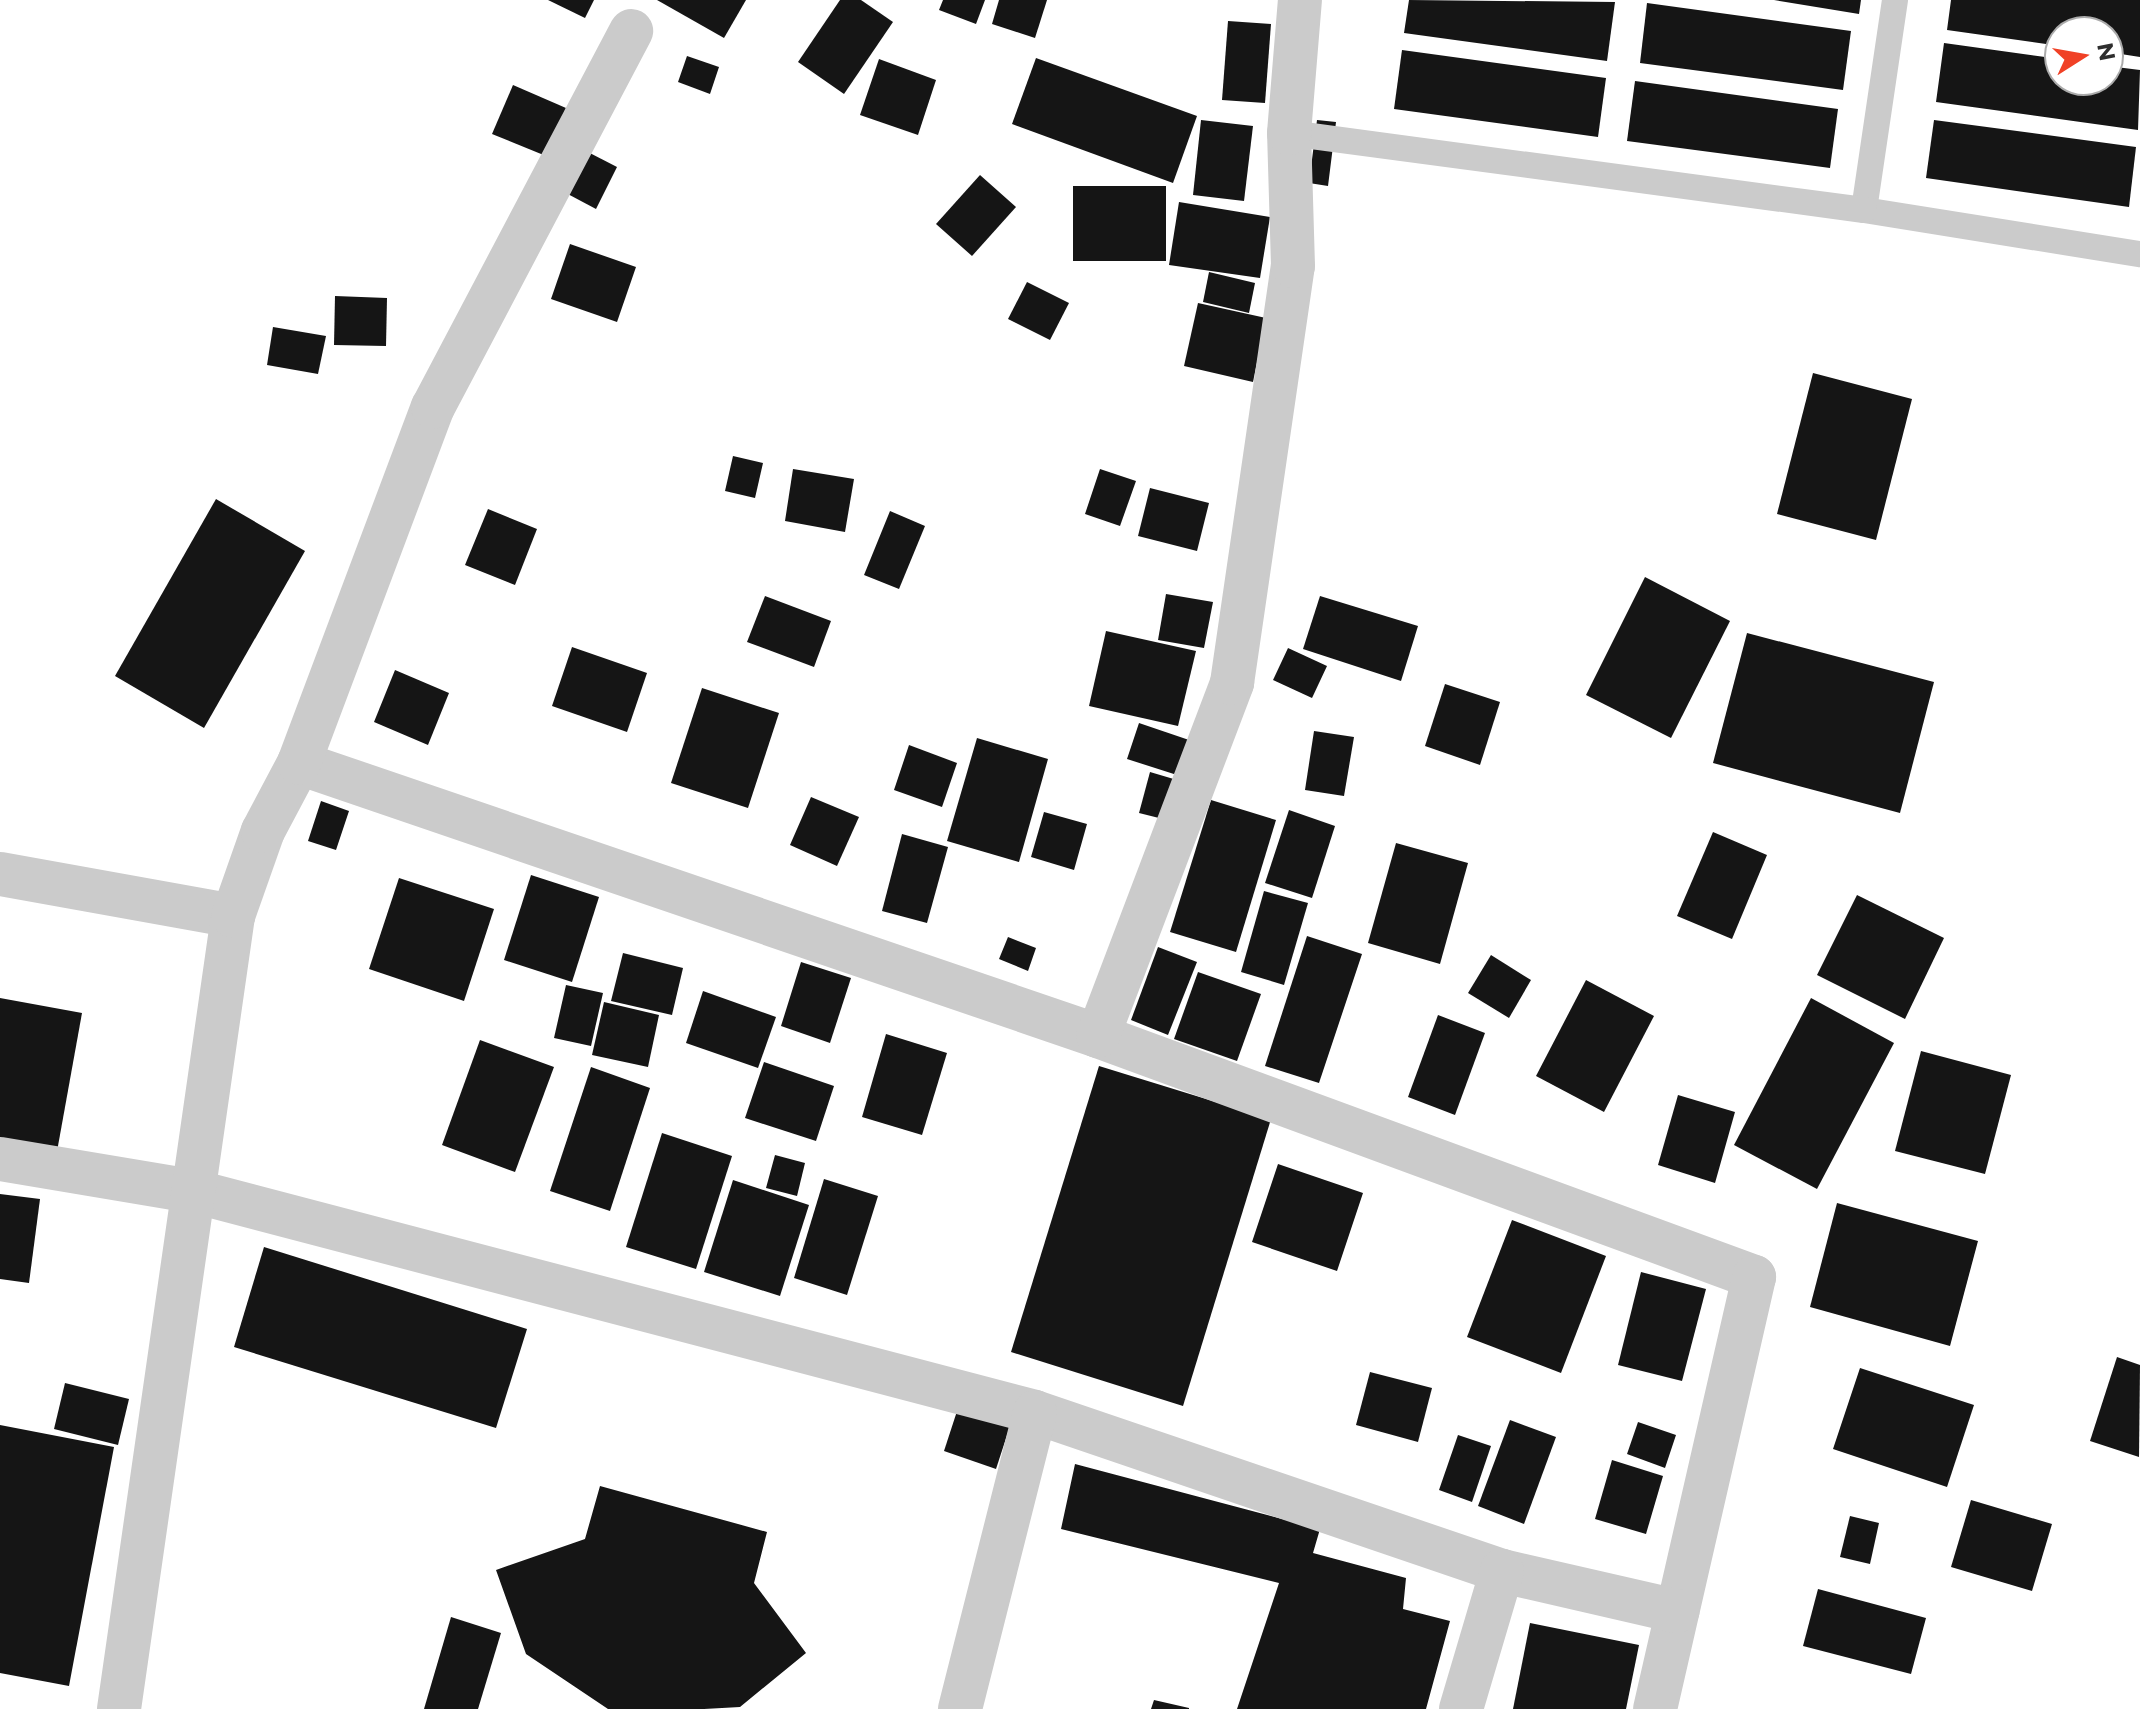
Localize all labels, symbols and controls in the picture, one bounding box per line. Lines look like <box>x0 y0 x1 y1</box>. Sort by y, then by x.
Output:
north arrow <box>2044 16 2124 96</box>
text: N <box>2091 40 2121 63</box>

